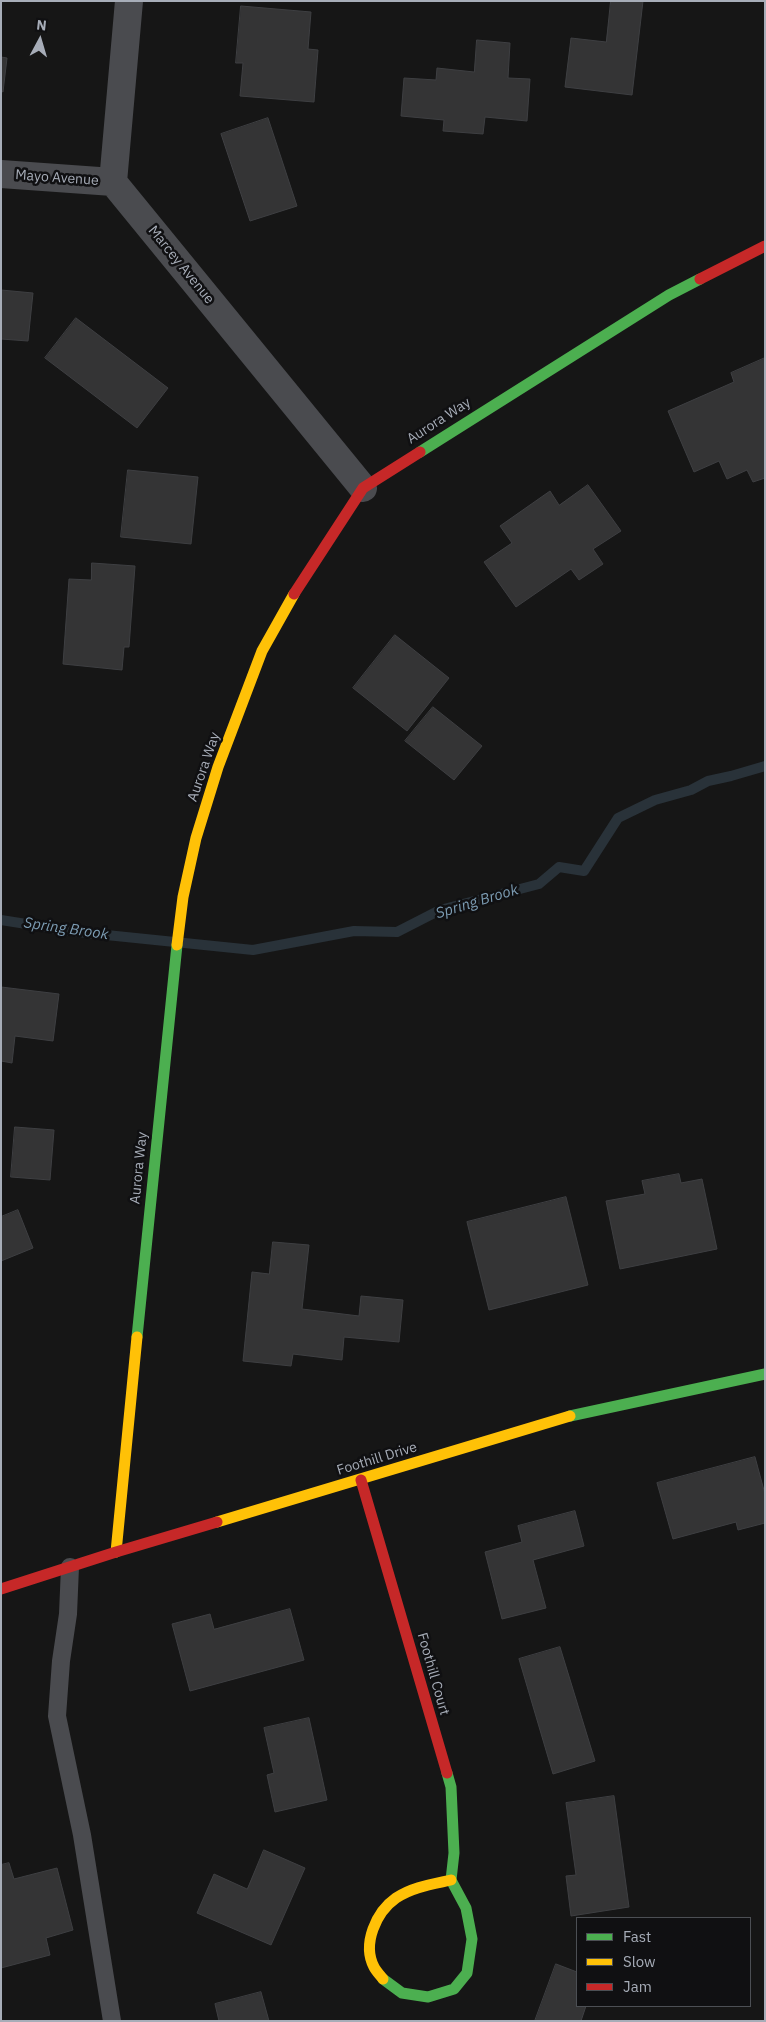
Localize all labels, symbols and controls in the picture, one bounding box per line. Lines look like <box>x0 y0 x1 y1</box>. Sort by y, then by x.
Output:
north arrow <box>15 15 65 65</box>
text: N <box>36 16 48 35</box>
street label: Mayo Avenue <box>15 167 99 189</box>
street label: Marcey Avenue <box>144 223 218 307</box>
street label: Aurora Way <box>404 394 474 448</box>
street label: Aurora Way <box>184 730 224 804</box>
water label: Spring Brook <box>434 881 520 923</box>
water label: Spring Brook <box>22 914 110 944</box>
street label: Aurora Way <box>127 1131 151 1205</box>
street label: Foothill Drive <box>335 1439 419 1479</box>
street label: Foothill Court <box>413 1631 453 1717</box>
legend <box>576 1917 751 2007</box>
text: Fast <box>623 1927 651 1946</box>
text: Slow <box>623 1952 656 1971</box>
text: Jam <box>623 1977 652 1996</box>

